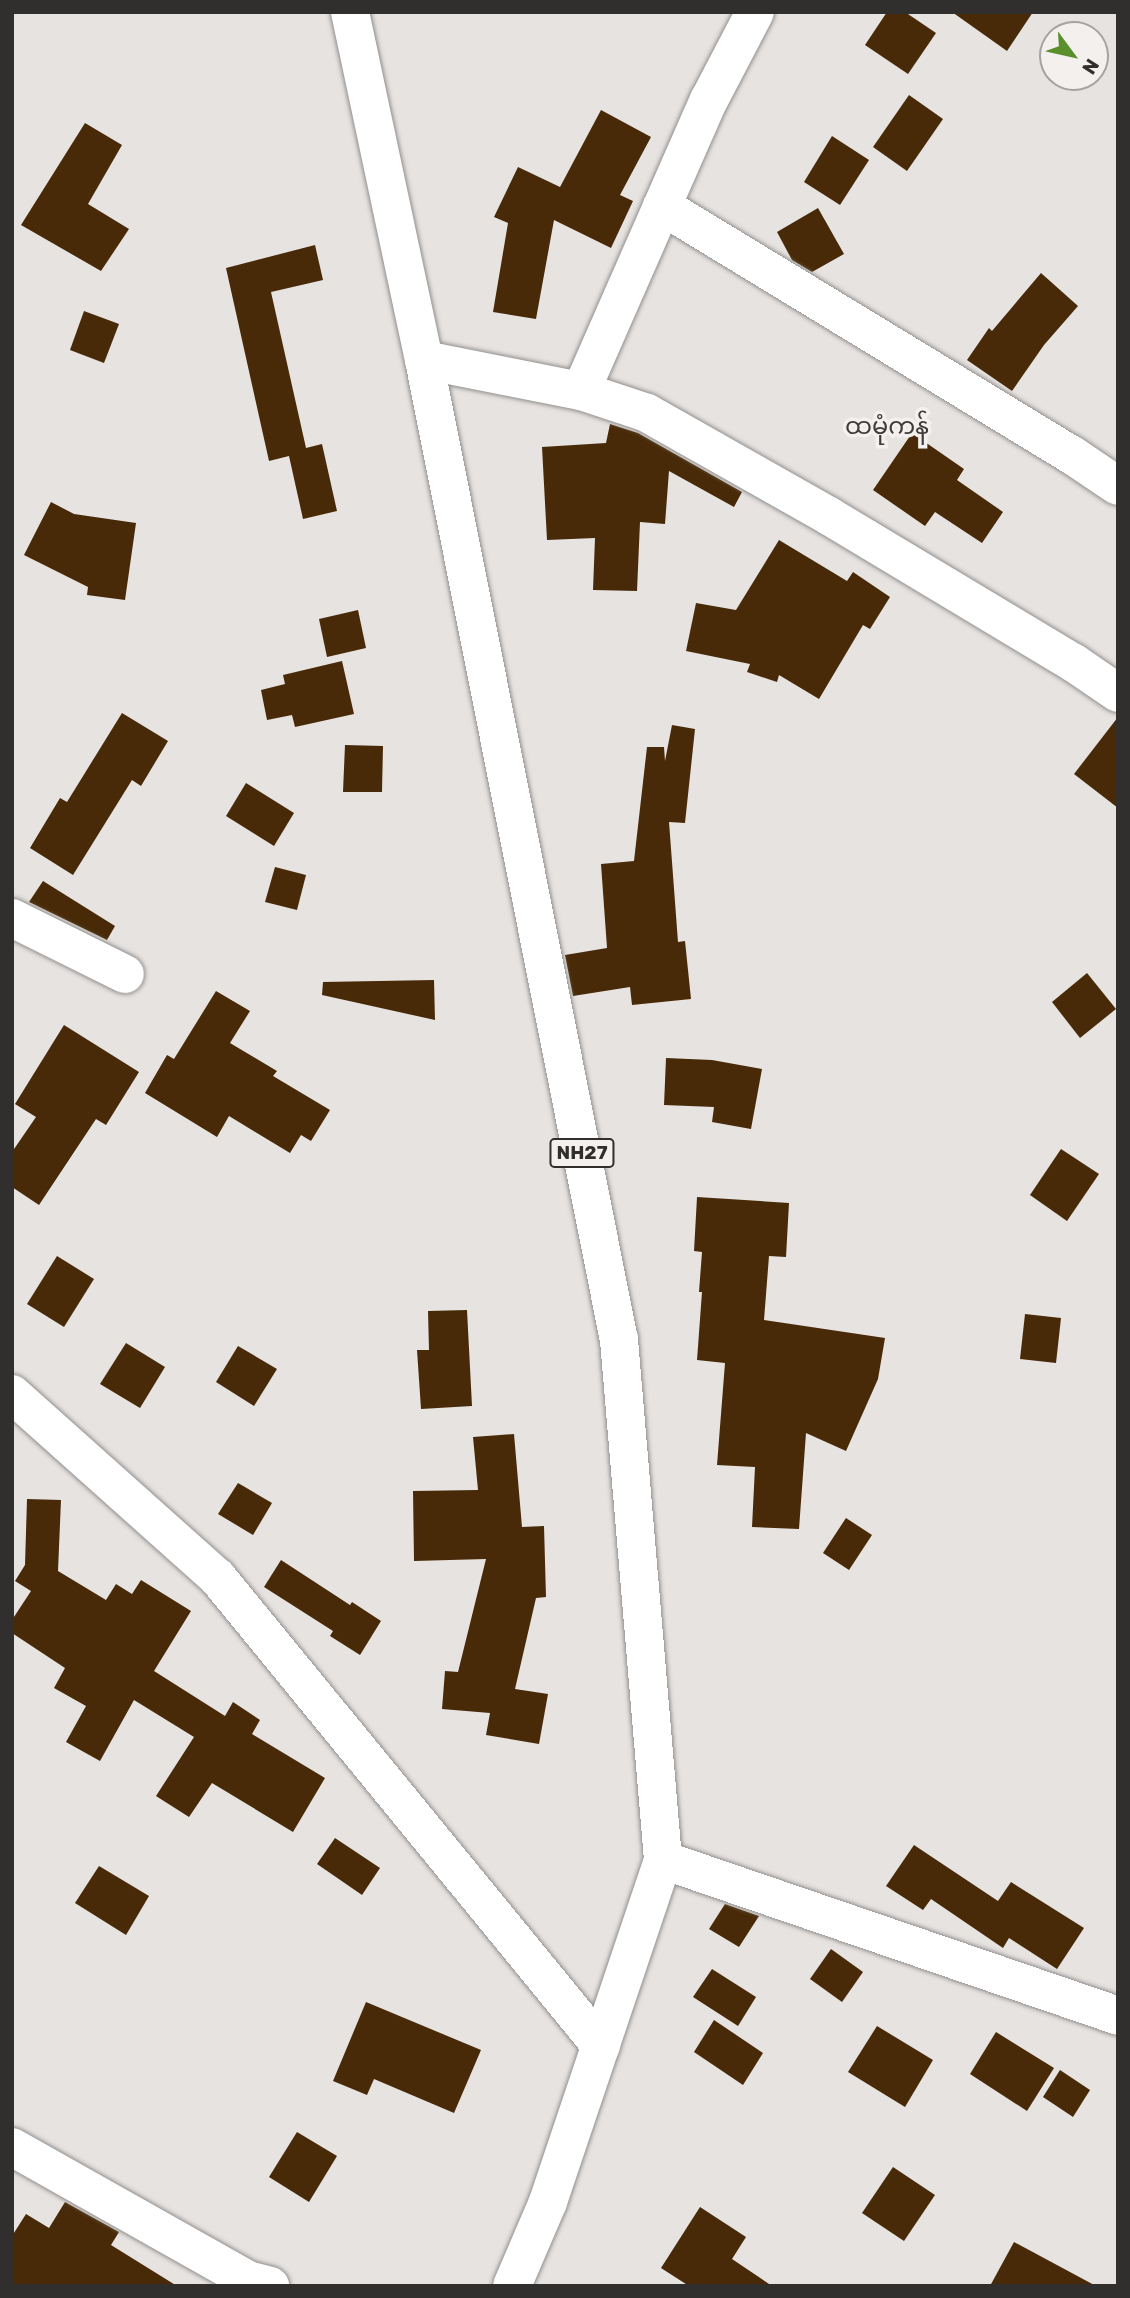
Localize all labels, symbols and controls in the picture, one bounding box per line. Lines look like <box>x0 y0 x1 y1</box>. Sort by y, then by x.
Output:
north arrow <box>1039 21 1109 91</box>
text: N <box>1077 55 1104 79</box>
district label: ထမုံကန် <box>845 413 929 441</box>
road number: NH27 <box>549 1138 615 1168</box>

